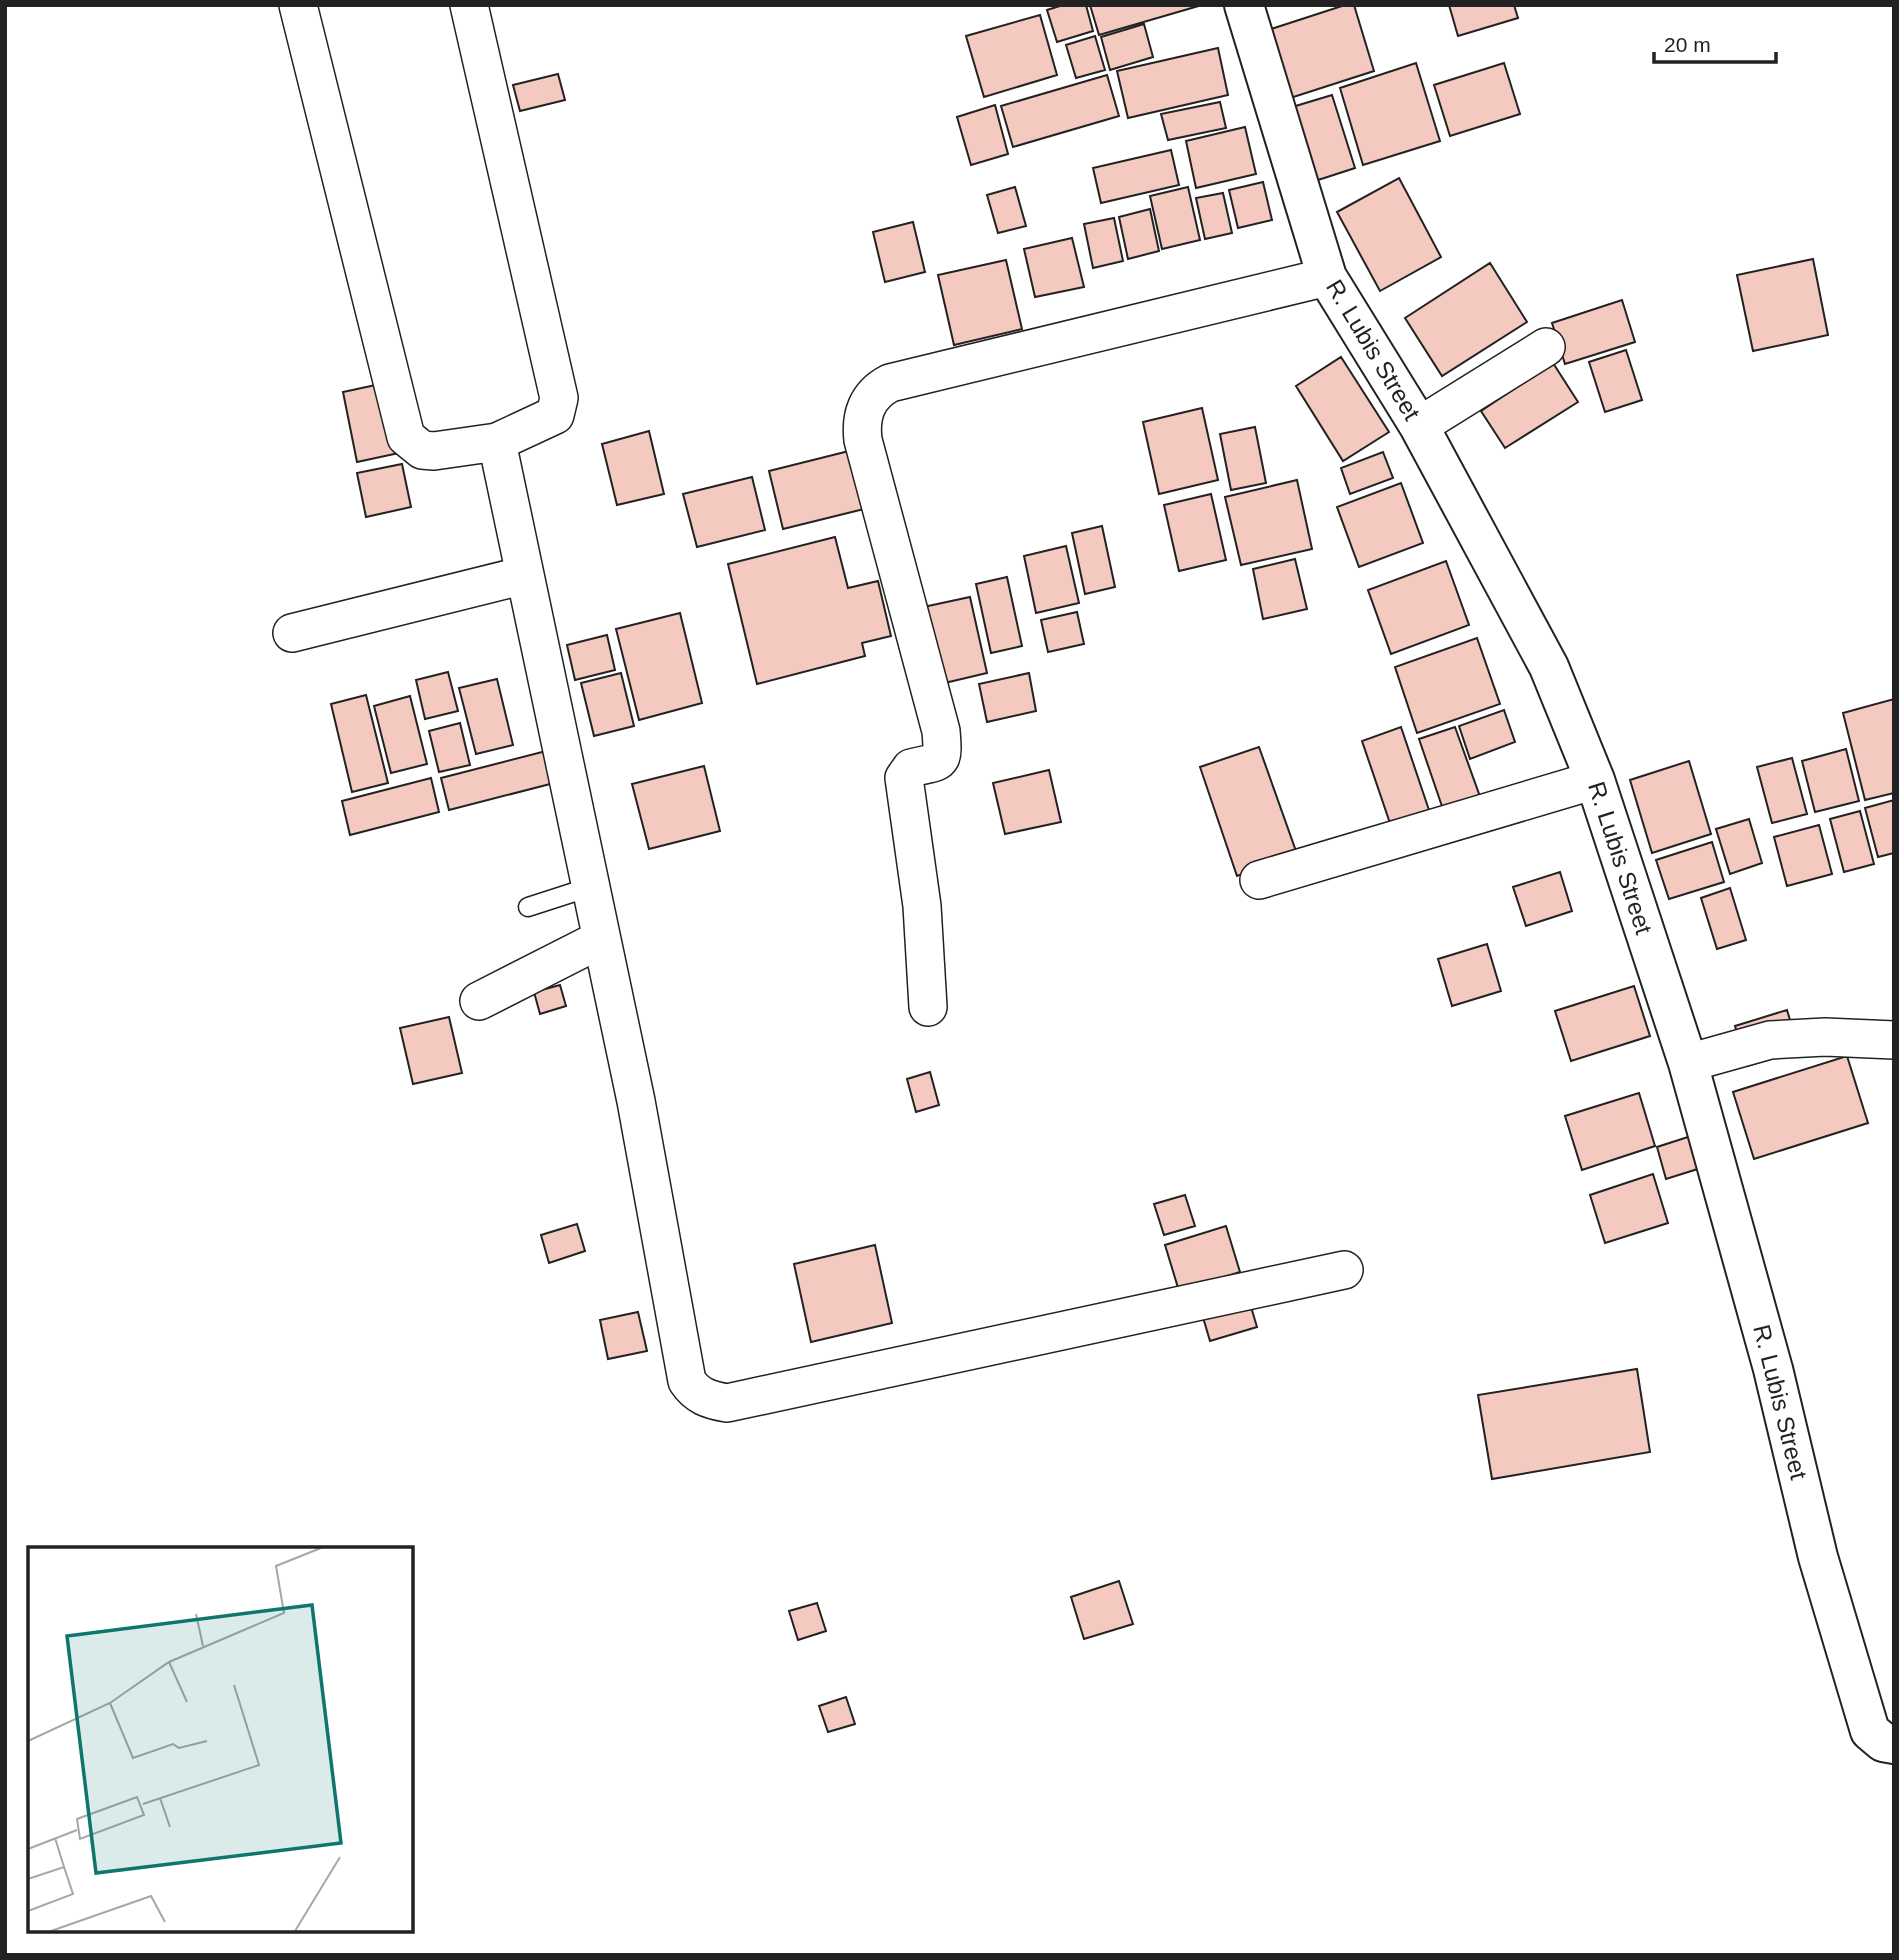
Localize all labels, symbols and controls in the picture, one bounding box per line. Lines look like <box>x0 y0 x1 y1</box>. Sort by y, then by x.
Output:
scale bar <box>1654 21 1776 65</box>
text: 20 m <box>1664 33 1711 56</box>
street label: R. Lubis Street <box>1321 275 1426 425</box>
street label: R. Lubis Street <box>1583 778 1658 938</box>
street label: R. Lubis Street <box>1748 1322 1813 1482</box>
inset map <box>28 1547 413 1932</box>

